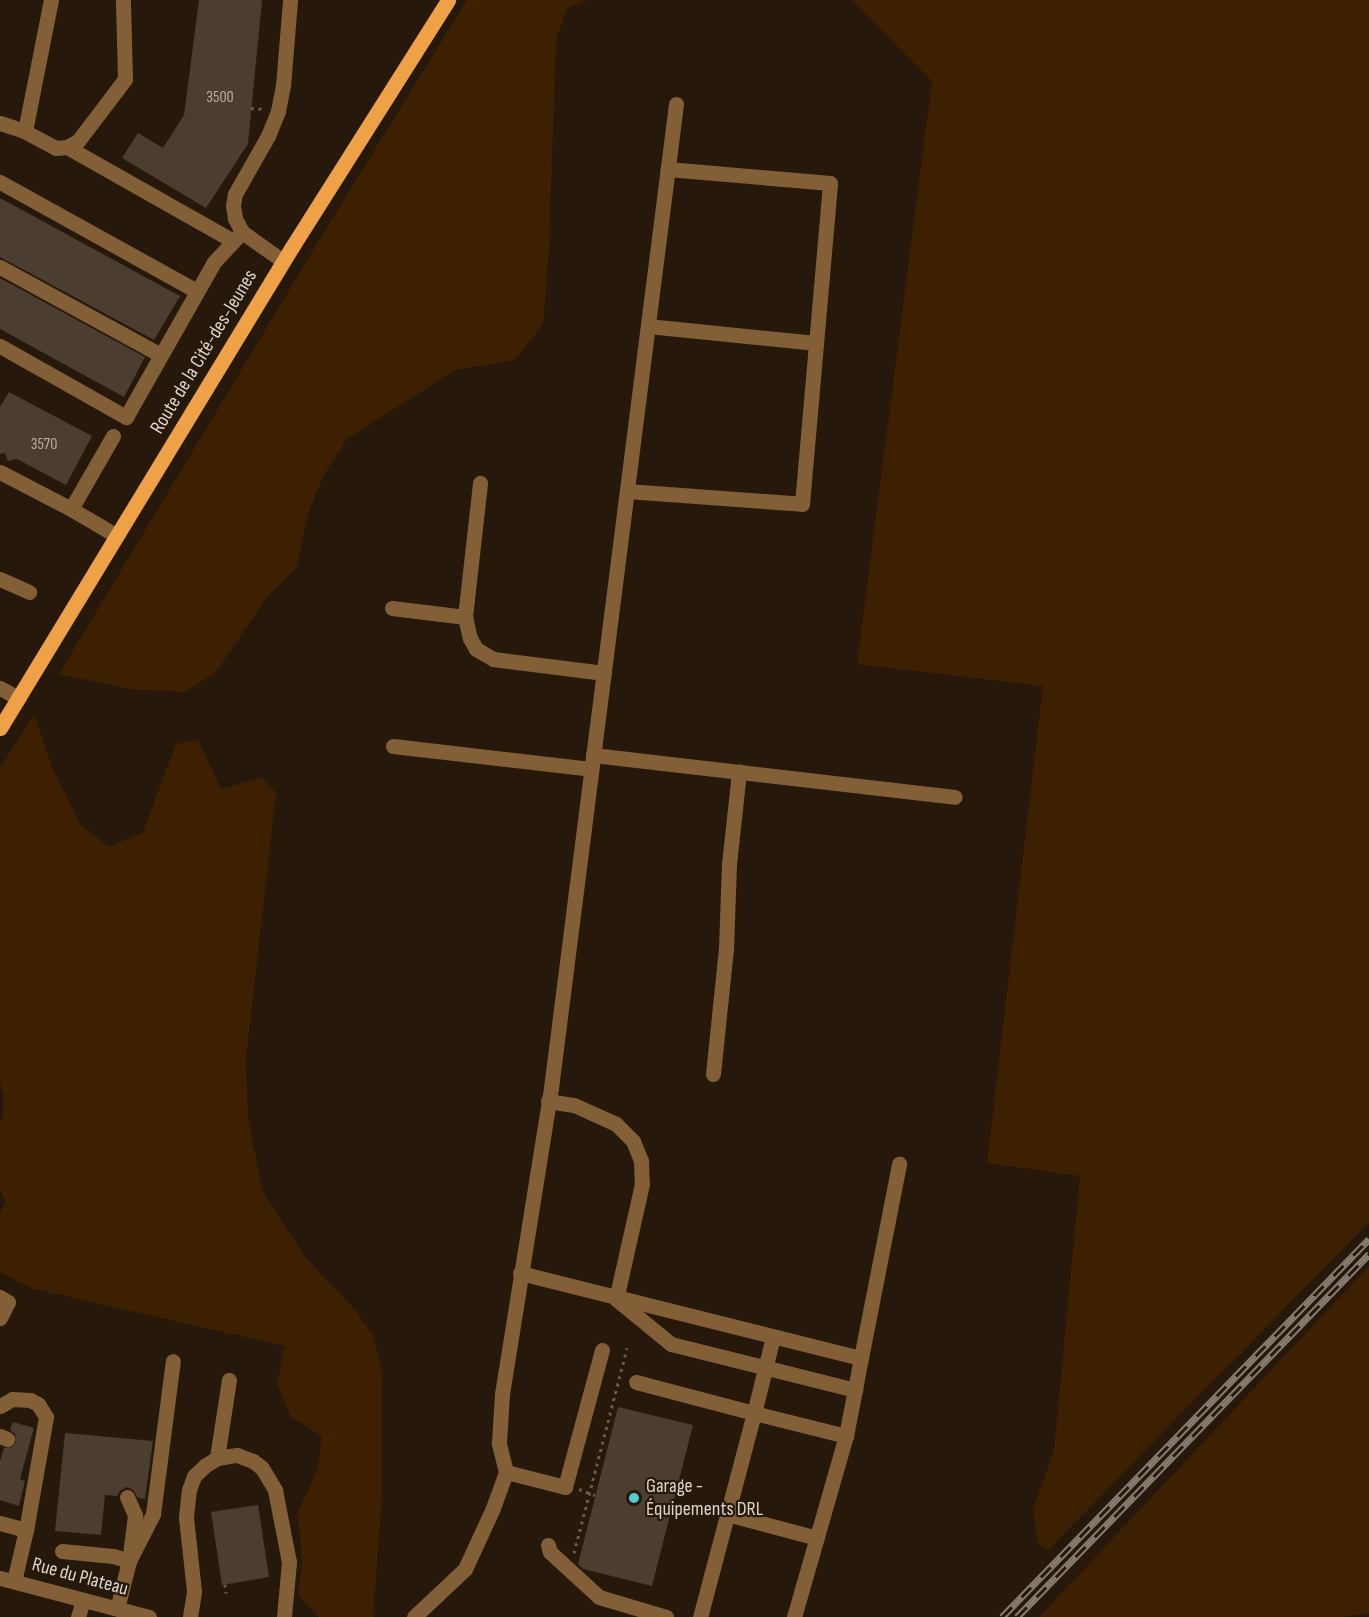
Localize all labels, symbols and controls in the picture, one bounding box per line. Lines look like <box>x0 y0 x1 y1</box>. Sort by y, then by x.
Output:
house number: 3500 <box>206 88 234 108</box>
street label: Route de la Cité-des-Jeunes <box>145 266 263 438</box>
house number: 3570 <box>31 435 57 455</box>
place label: Garage - Équipements DRL <box>646 1474 763 1521</box>
marker: Garage - Équipements DRL <box>627 1491 641 1505</box>
street label: Rue du Plateau <box>29 1553 131 1601</box>

